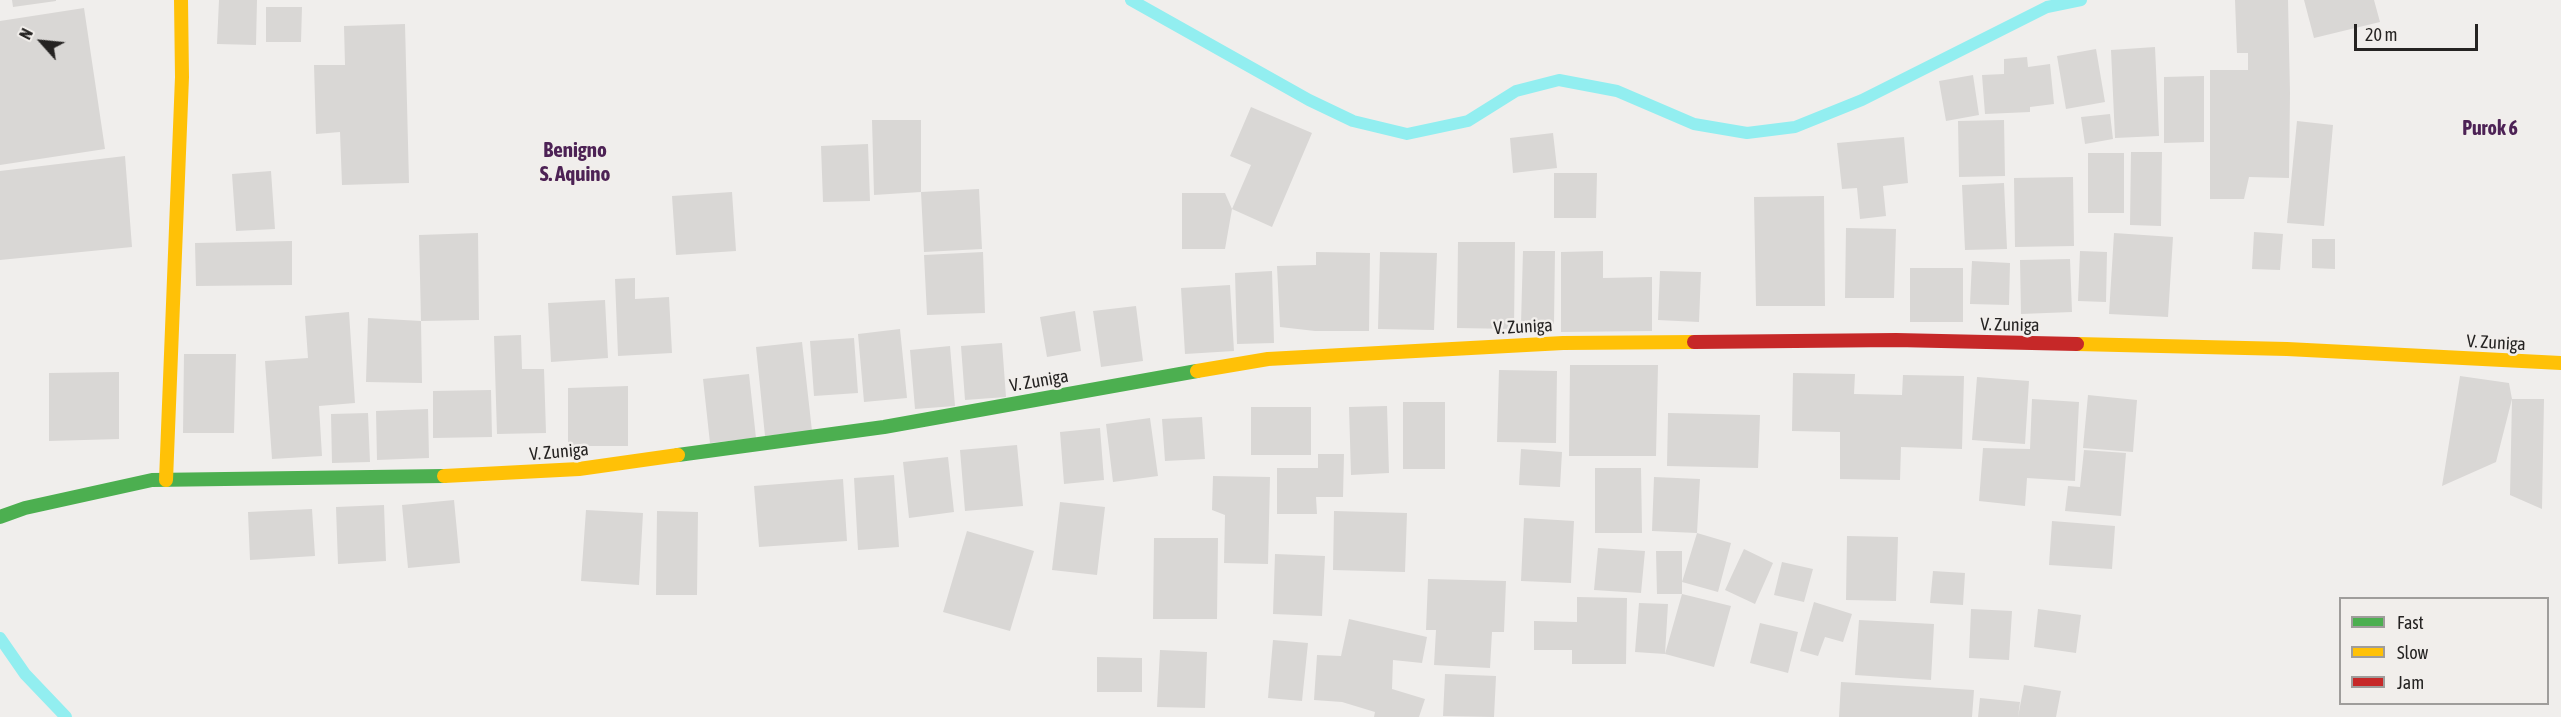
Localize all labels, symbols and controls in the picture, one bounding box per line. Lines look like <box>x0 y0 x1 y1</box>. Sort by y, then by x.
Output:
north arrow <box>12 12 72 72</box>
scale bar <box>2357 12 2482 50</box>
text: 20 m <box>2365 24 2397 45</box>
text: N <box>16 26 36 42</box>
district label: Purok 6 <box>2462 117 2518 141</box>
district label: Benigno S. Aquino <box>540 137 610 187</box>
street label: V. Zuniga <box>1980 314 2040 336</box>
street label: V. Zuniga <box>1493 315 1553 339</box>
street label: V. Zuniga <box>2466 331 2526 355</box>
street label: V. Zuniga <box>1008 365 1070 397</box>
street label: V. Zuniga <box>529 439 589 465</box>
legend <box>2339 597 2549 705</box>
text: Fast <box>2397 612 2424 633</box>
text: Slow <box>2397 642 2428 663</box>
text: Jam <box>2397 672 2424 693</box>

